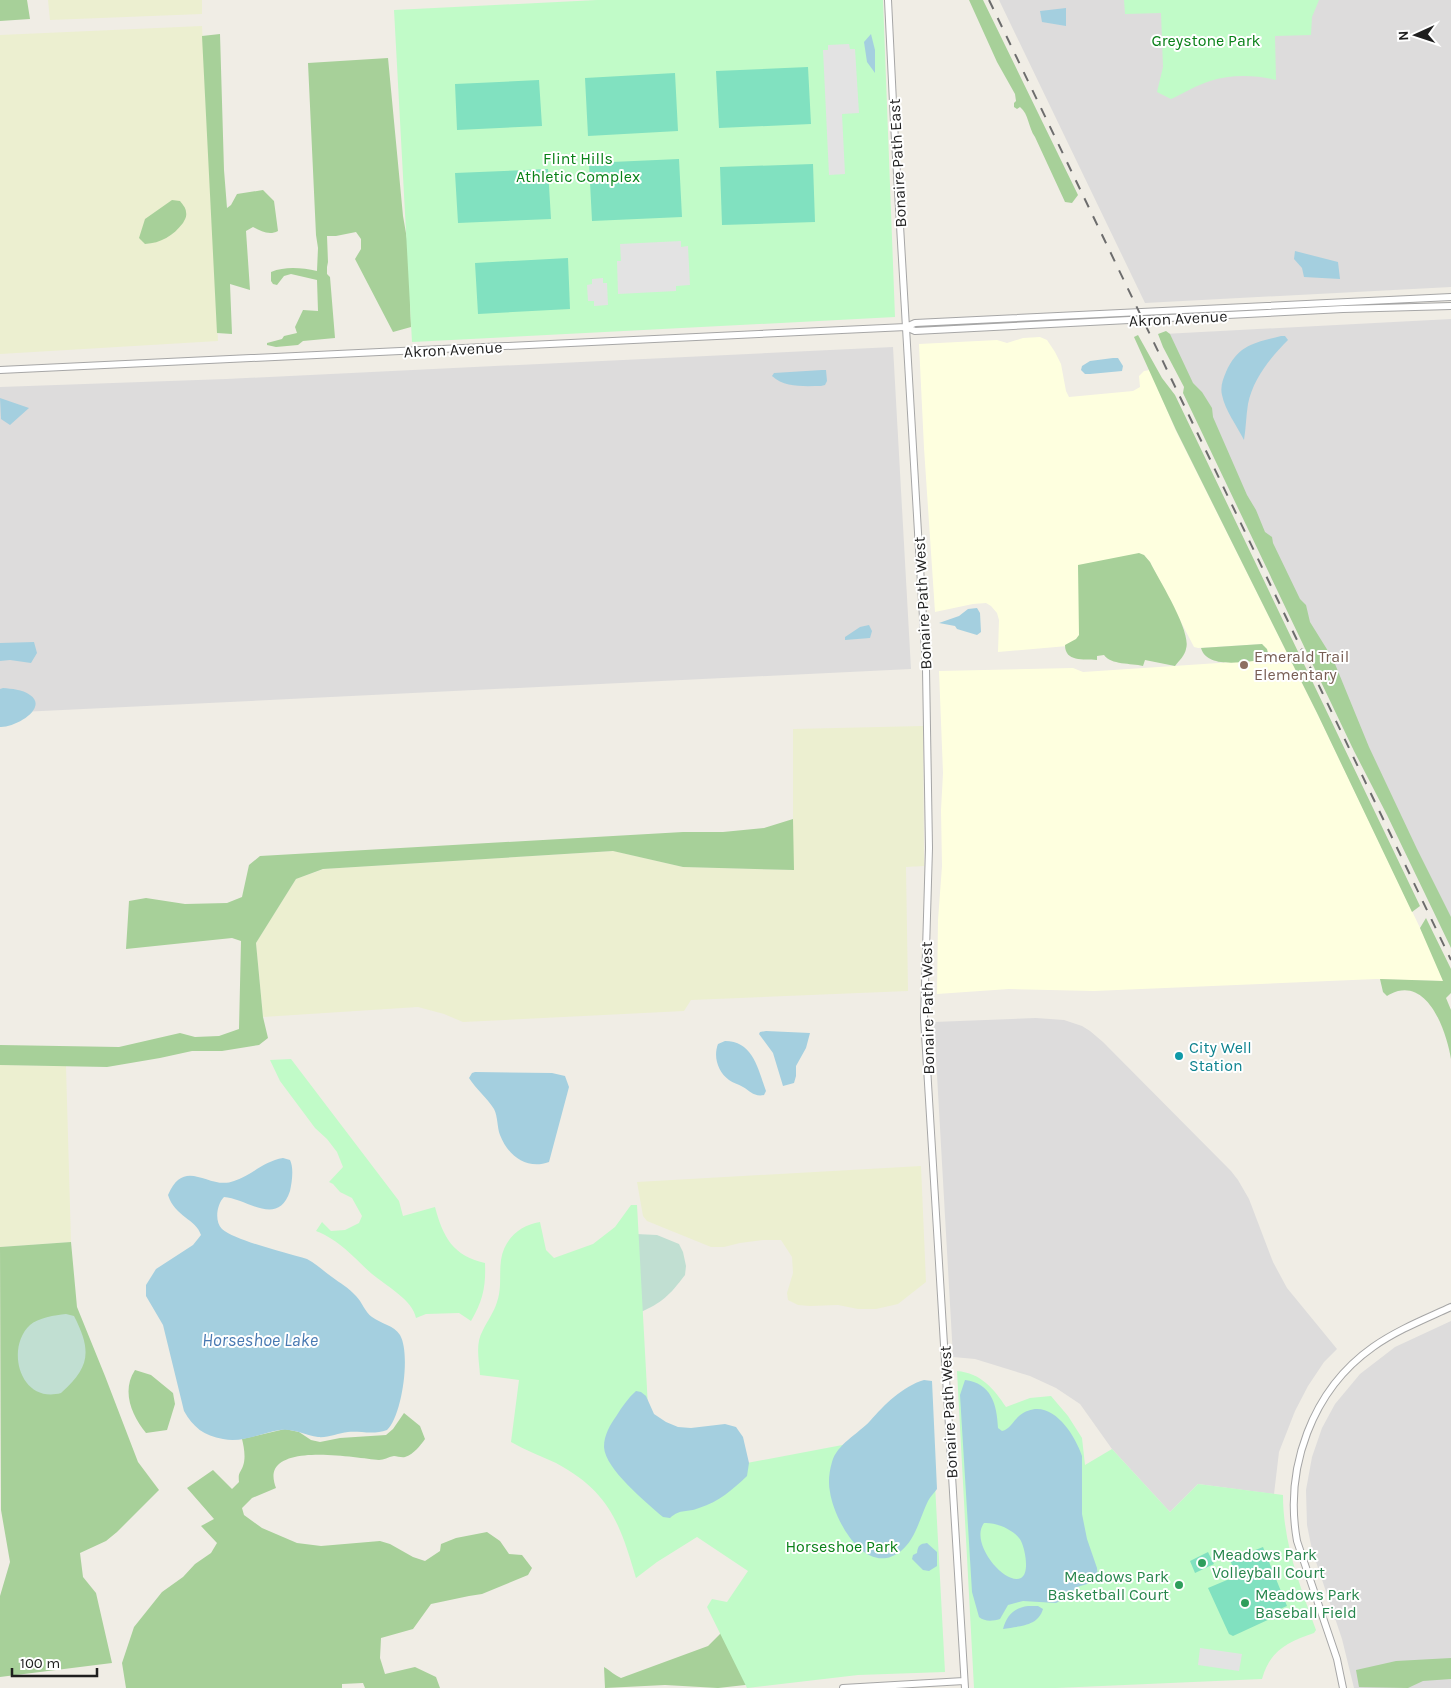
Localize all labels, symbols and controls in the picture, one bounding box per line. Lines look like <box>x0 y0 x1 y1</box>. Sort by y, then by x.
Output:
north arrow <box>1391 10 1441 60</box>
text: N <box>1395 30 1412 41</box>
park label: Greystone Park <box>1151 31 1261 50</box>
street label: Bonaire Path East <box>885 98 910 228</box>
park label: Flint Hills Athletic Complex <box>516 149 640 186</box>
street label: Akron Avenue <box>1128 306 1228 331</box>
street label: Akron Avenue <box>403 337 503 362</box>
street label: Bonaire Path West <box>910 536 935 670</box>
place label: Emerald Trail Elementary <box>1254 647 1349 684</box>
marker: Emerald Trail Elementary <box>1238 659 1250 671</box>
street label: Bonaire Path West <box>917 941 938 1075</box>
place label: City Well Station <box>1189 1038 1252 1075</box>
marker: City Well Station <box>1173 1050 1185 1062</box>
water label: Horseshoe Lake <box>202 1329 318 1351</box>
street label: Bonaire Path West <box>936 1345 961 1479</box>
park label: Horseshoe Park <box>785 1537 899 1556</box>
place label: Meadows Park Volleyball Court <box>1212 1545 1325 1582</box>
marker: Meadows Park Volleyball Court <box>1196 1557 1208 1569</box>
place label: Meadows Park Basketball Court <box>1048 1567 1169 1604</box>
marker: Meadows Park Basketball Court <box>1173 1579 1185 1591</box>
place label: Meadows Park Baseball Field <box>1255 1585 1360 1622</box>
marker: Meadows Park Baseball Field <box>1239 1597 1251 1609</box>
scale bar <box>12 1646 98 1678</box>
text: 100 m <box>20 1654 60 1672</box>

